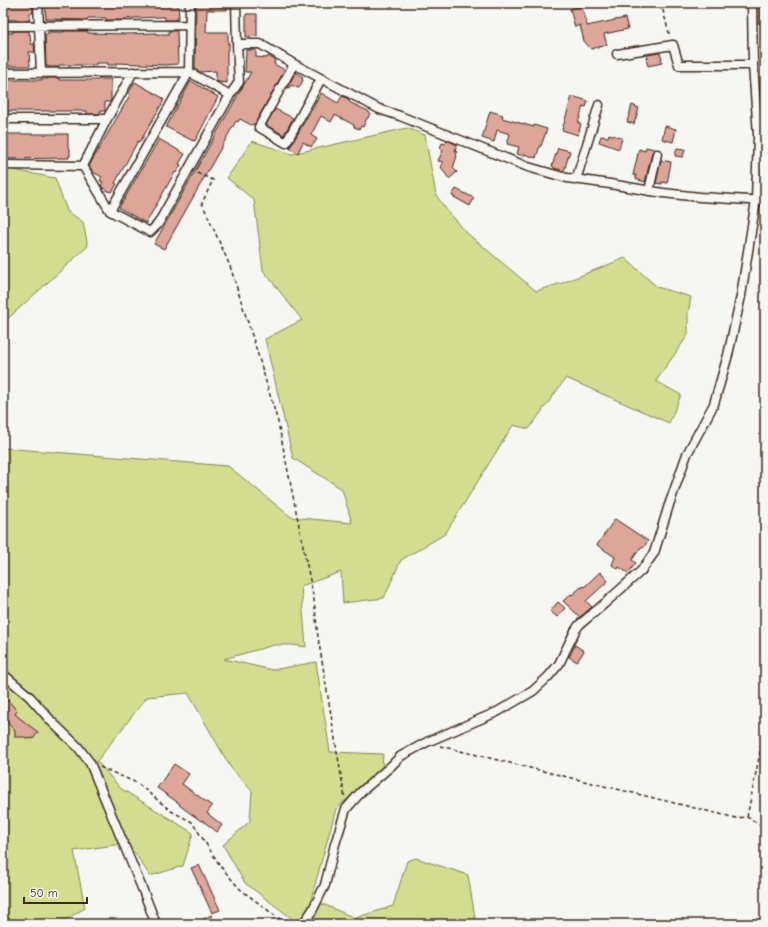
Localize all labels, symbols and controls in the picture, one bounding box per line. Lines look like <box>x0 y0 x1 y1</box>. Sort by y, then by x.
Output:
scale bar <box>24 879 87 905</box>
text: 50 m <box>30 886 58 900</box>

